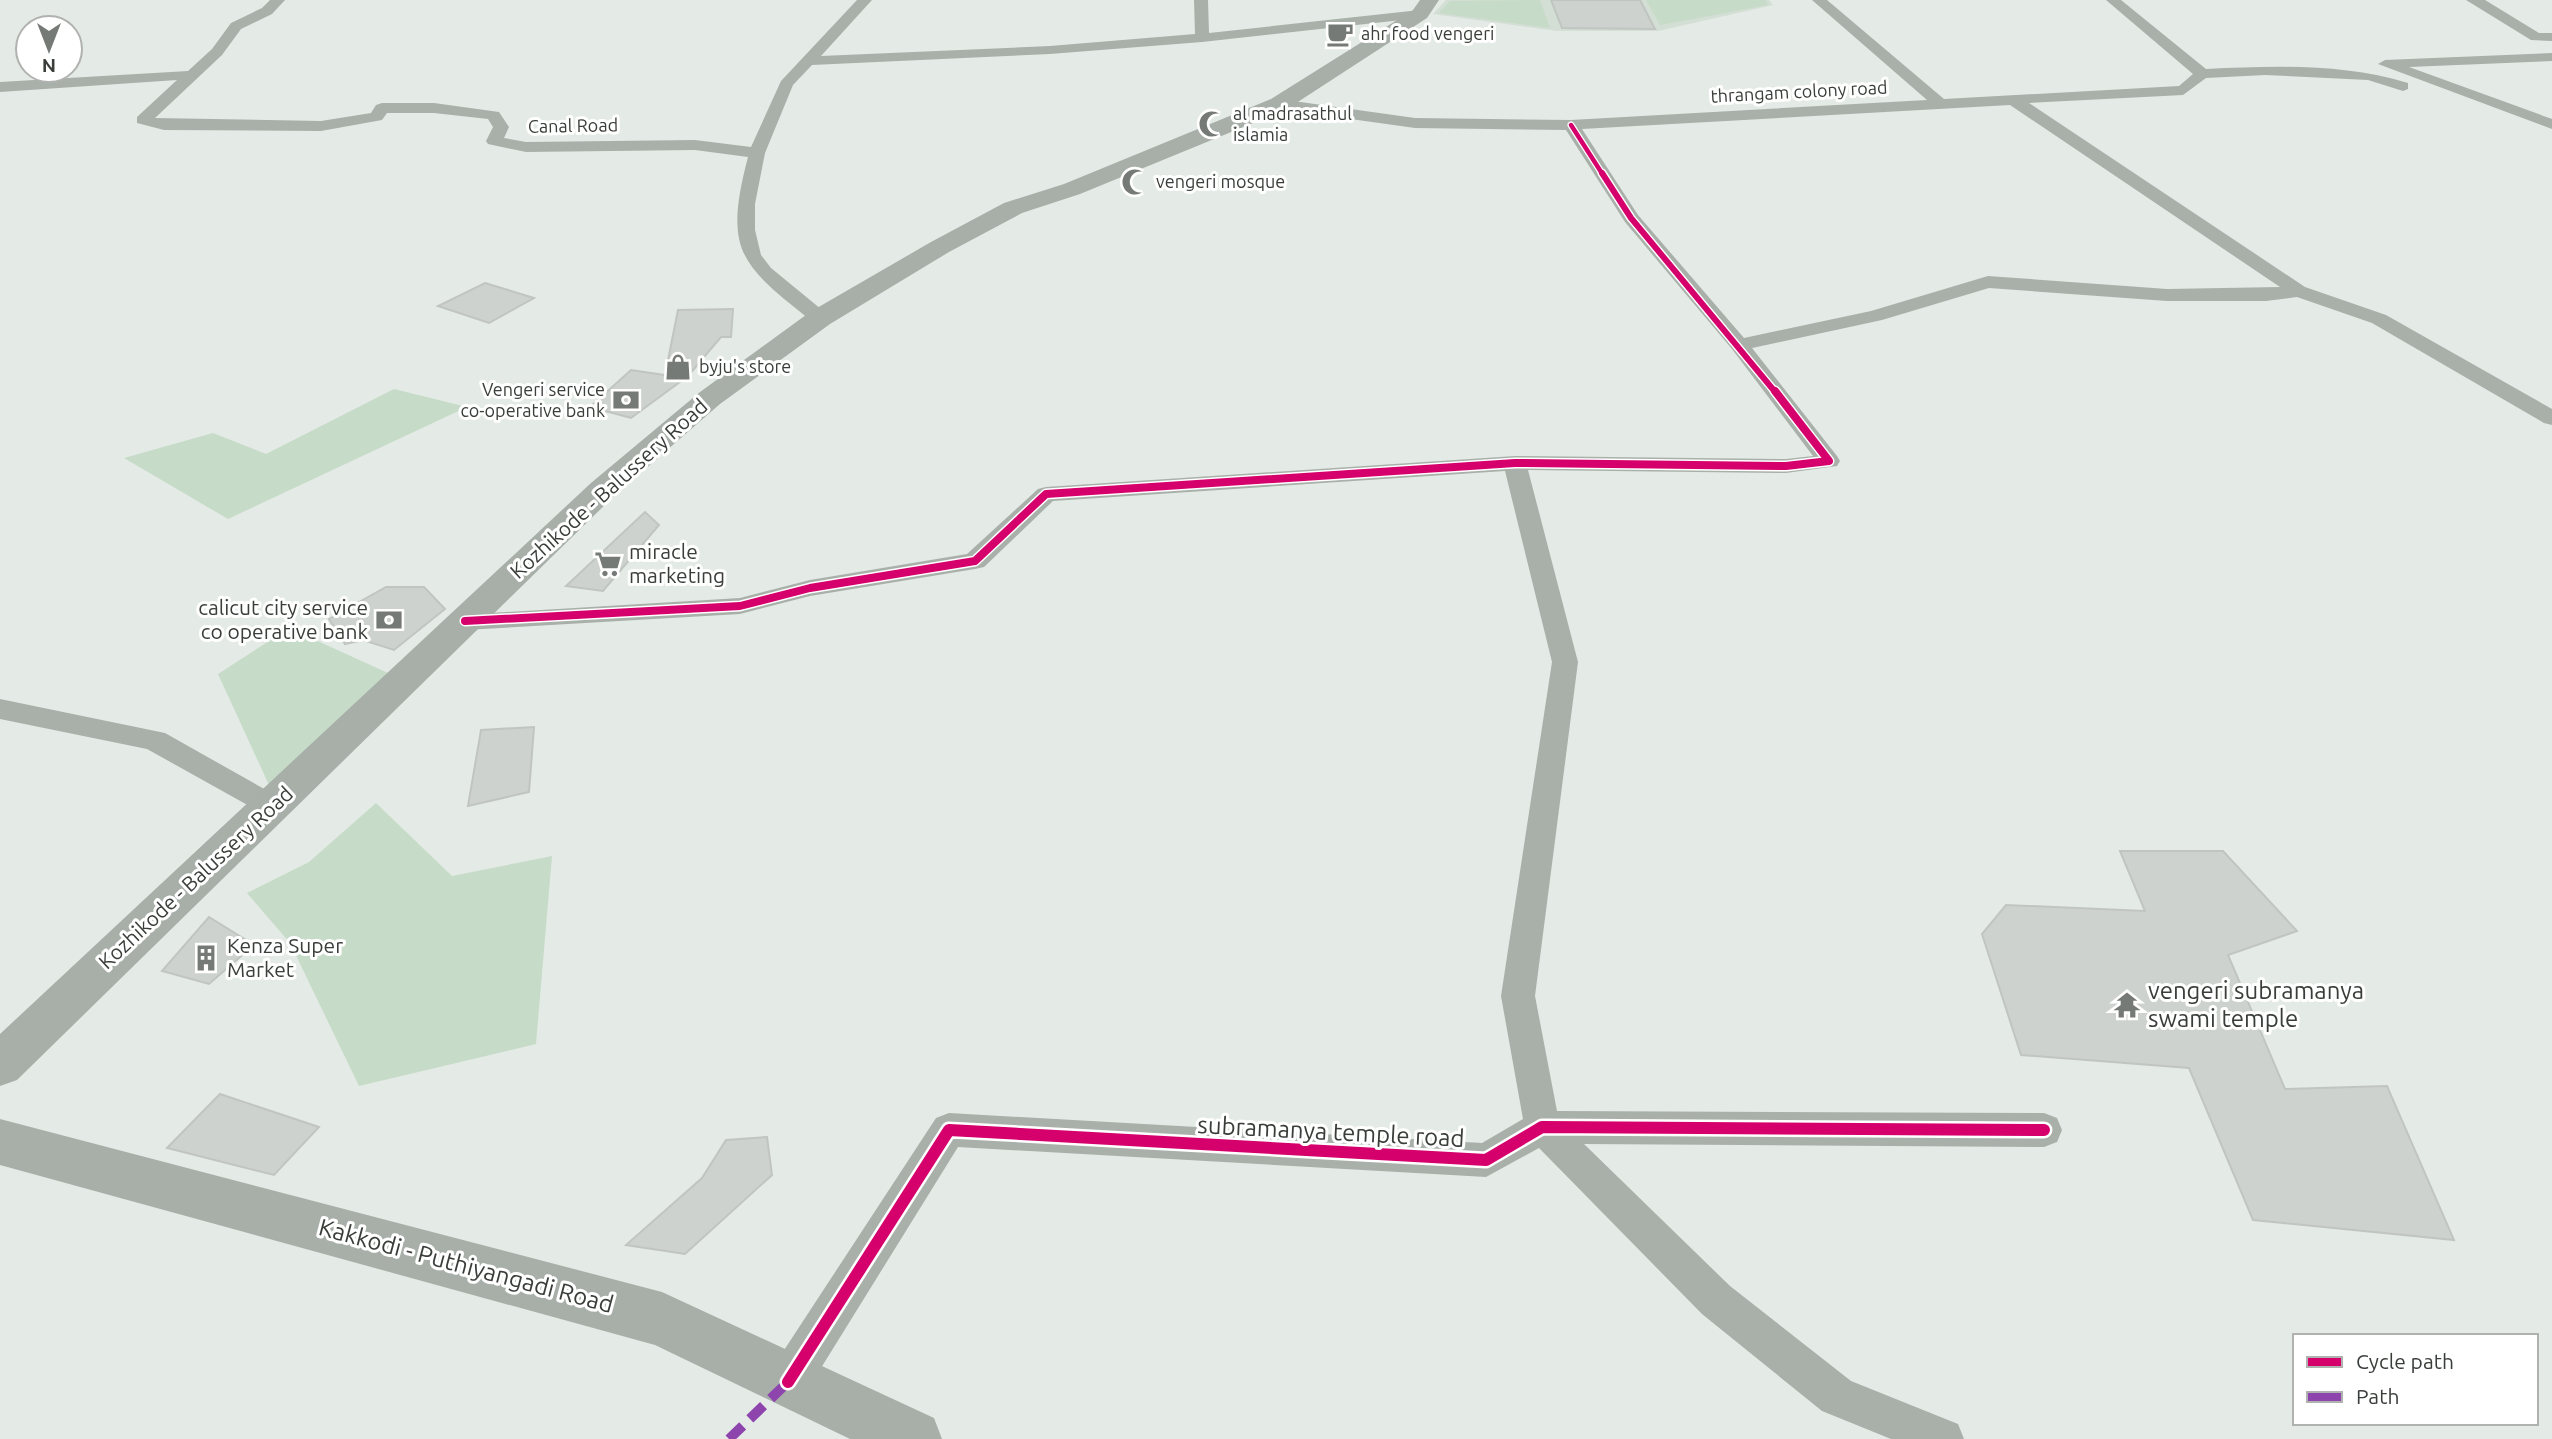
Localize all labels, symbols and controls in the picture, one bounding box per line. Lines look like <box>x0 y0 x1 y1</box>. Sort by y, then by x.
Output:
north arrow <box>14 14 84 84</box>
cafe icon: ahr food vengeri <box>1325 19 1355 49</box>
place label: ahr food vengeri <box>1361 23 1494 43</box>
text: N <box>42 55 56 77</box>
street label: thrangam colony road <box>1710 76 1888 106</box>
place label: al madrasathul islamia <box>1233 103 1352 144</box>
mosque icon: al madrasathul islamia <box>1197 109 1227 139</box>
street label: Canal Road <box>528 114 618 136</box>
mosque icon: vengeri mosque <box>1120 167 1150 197</box>
place label: vengeri mosque <box>1156 171 1285 191</box>
shop icon: byju's store <box>663 352 693 382</box>
place label: byju's store <box>699 356 791 376</box>
place label: Vengeri service co-operative bank <box>460 379 605 420</box>
bank icon: Vengeri service co-operative bank <box>611 385 641 415</box>
street label: Kozhikode - Balussery Road <box>505 393 712 583</box>
place label: miracle marketing <box>629 539 725 587</box>
supermarket icon: miracle marketing <box>593 549 623 579</box>
place label: calicut city service co operative bank <box>198 595 368 643</box>
bank icon: calicut city service co operative bank <box>374 605 404 635</box>
street label: Kozhikode - Balussery Road <box>93 781 297 974</box>
place label: Kenza Super Market <box>227 933 343 981</box>
building icon: Kenza Super Market <box>191 943 221 973</box>
place label: vengeri subramanya swami temple <box>2148 977 2364 1032</box>
temple icon: vengeri subramanya swami temple <box>2112 990 2142 1020</box>
street label: subramanya temple road <box>1197 1111 1465 1152</box>
street label: Kakkodi - Puthiyangadi Road <box>316 1213 616 1318</box>
legend <box>2293 1334 2538 1425</box>
text: Cycle path <box>2356 1349 2454 1373</box>
text: Path <box>2356 1384 2399 1408</box>

